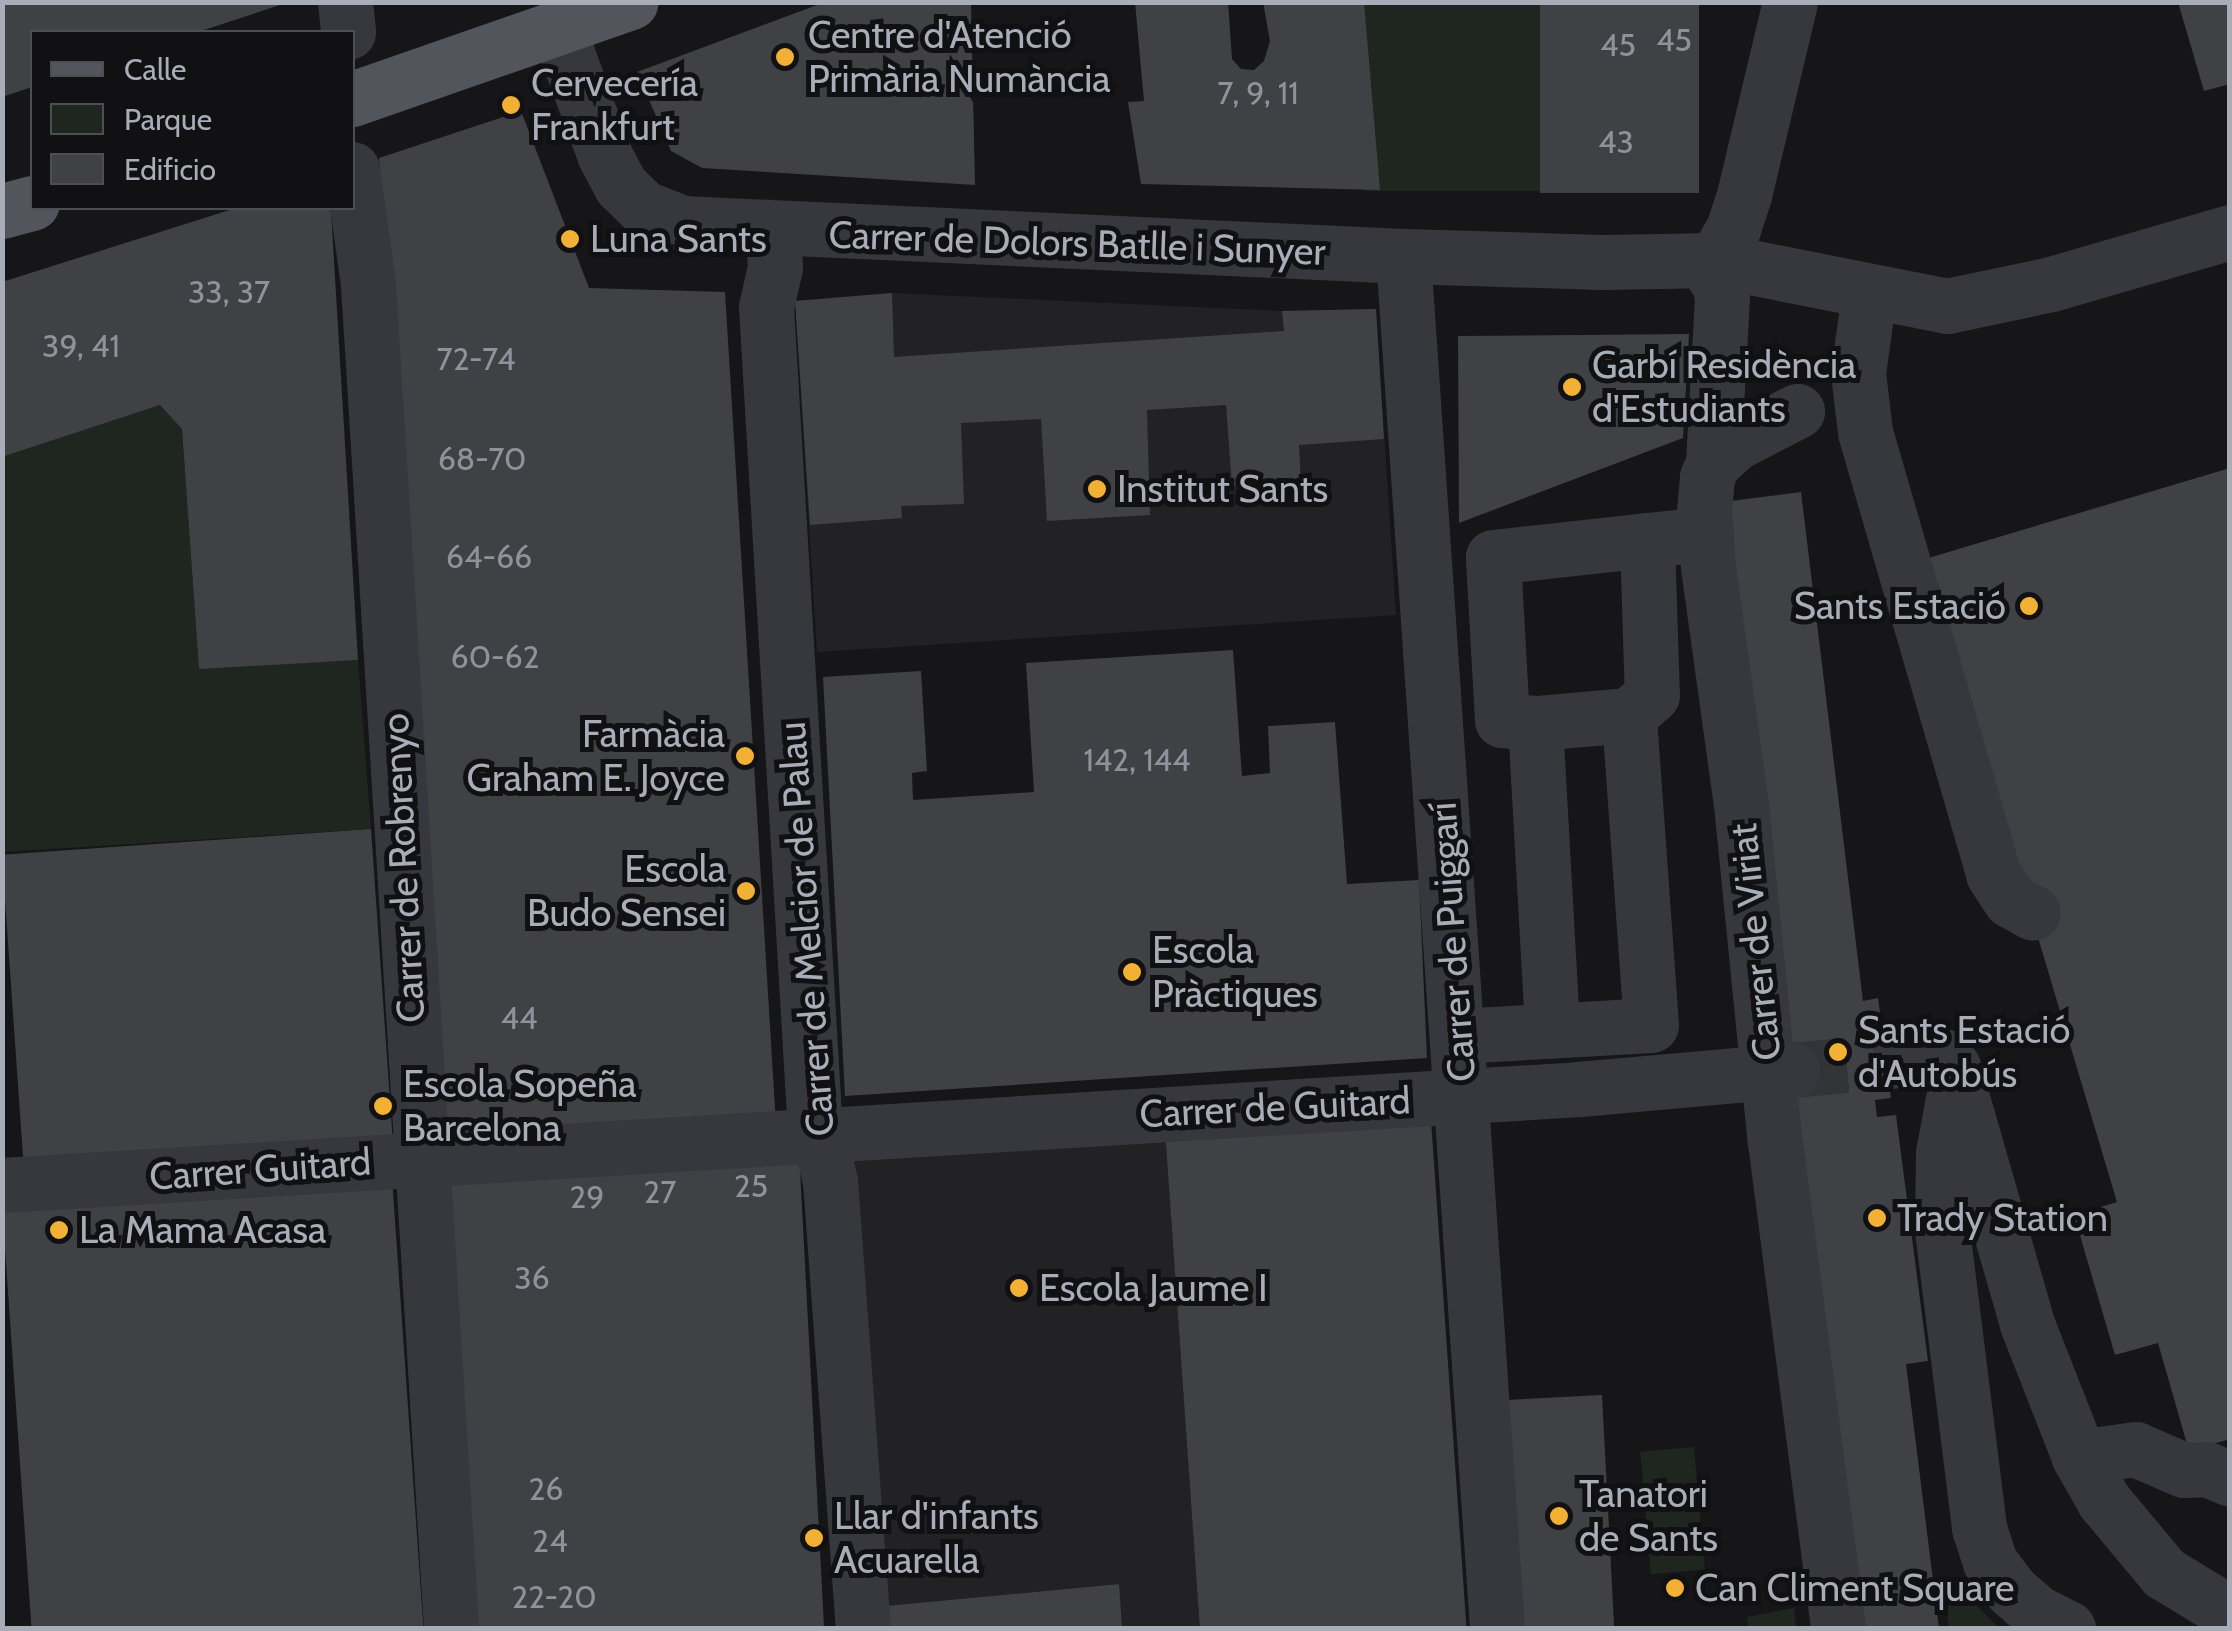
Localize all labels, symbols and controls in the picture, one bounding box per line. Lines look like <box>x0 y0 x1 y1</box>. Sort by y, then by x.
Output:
place label: Centre d'Atenció Primària Numància <box>808 12 1111 101</box>
house number: 45 <box>1656 21 1692 59</box>
house number: 45 <box>1600 26 1636 64</box>
legend <box>30 30 355 210</box>
marker: Centre d'Atenció Primària Numància <box>772 44 798 70</box>
text: Calle <box>124 51 186 88</box>
place label: Cervecería Frankfurt <box>531 60 698 150</box>
house number: 7, 9, 11 <box>1217 74 1299 112</box>
marker: Cervecería Frankfurt <box>500 94 522 116</box>
text: Parque <box>124 101 212 138</box>
house number: 43 <box>1598 123 1634 161</box>
text: Edificio <box>124 151 216 188</box>
street label: Carrer de Dolors Batlle i Sunyer <box>828 212 1326 274</box>
place label: Luna Sants <box>590 216 767 262</box>
marker: Luna Sants <box>559 228 581 250</box>
house number: 33, 37 <box>188 273 270 311</box>
house number: 39, 41 <box>42 327 120 365</box>
house number: 72-74 <box>437 340 515 378</box>
place label: Garbí Residència d'Estudiants <box>1592 342 1856 432</box>
marker: Garbí Residència d'Estudiants <box>1561 376 1583 398</box>
house number: 68-70 <box>438 440 526 478</box>
place label: Institut Sants <box>1117 466 1328 512</box>
marker: Institut Sants <box>1086 478 1108 500</box>
house number: 64-66 <box>446 538 532 576</box>
place label: Sants Estació <box>1794 583 2006 629</box>
marker: Sants Estació <box>2016 593 2042 619</box>
house number: 60-62 <box>450 638 540 676</box>
place label: Farmàcia Graham E. Joyce <box>467 711 725 801</box>
street label: Carrer de Robrenyo <box>372 712 434 1024</box>
street label: Carrer de Melcior de Palau <box>769 720 843 1138</box>
house number: 142, 144 <box>1083 741 1191 779</box>
marker: Farmàcia Graham E. Joyce <box>734 745 756 767</box>
street label: Carrer de Puiggarí <box>1419 801 1485 1083</box>
street label: Carrer de Viriat <box>1720 821 1790 1063</box>
place label: Escola Budo Sensei <box>527 846 726 936</box>
marker: Escola Budo Sensei <box>735 880 757 902</box>
place label: Escola Pràctiques <box>1152 927 1318 1016</box>
marker: Escola Pràctiques <box>1121 961 1143 983</box>
house number: 44 <box>501 999 537 1037</box>
place label: Sants Estació d'Autobús <box>1858 1007 2070 1096</box>
marker: Sants Estació d'Autobús <box>1827 1041 1849 1063</box>
place label: Escola Sopeña Barcelona <box>403 1061 636 1150</box>
street label: Carrer de Guitard <box>1138 1077 1412 1137</box>
marker: Escola Sopeña Barcelona <box>372 1095 394 1117</box>
street label: Carrer Guitard <box>148 1139 372 1199</box>
house number: 25 <box>734 1167 768 1205</box>
house number: 27 <box>644 1173 676 1211</box>
house number: 29 <box>570 1178 604 1216</box>
place label: Trady Station <box>1897 1195 2108 1241</box>
place label: La Mama Acasa <box>79 1207 326 1253</box>
marker: Trady Station <box>1866 1207 1888 1229</box>
marker: La Mama Acasa <box>48 1219 70 1241</box>
house number: 36 <box>514 1259 550 1297</box>
place label: Escola Jaume I <box>1039 1265 1268 1311</box>
marker: Escola Jaume I <box>1008 1277 1030 1299</box>
house number: 26 <box>529 1470 563 1508</box>
place label: Tanatori de Sants <box>1579 1471 1718 1560</box>
place label: Llar d'infants Acuarella <box>834 1493 1039 1582</box>
marker: Tanatori de Sants <box>1548 1505 1570 1527</box>
house number: 24 <box>532 1522 568 1560</box>
marker: Llar d'infants Acuarella <box>803 1527 825 1549</box>
place label: Can Climent Square <box>1695 1565 2014 1611</box>
marker: Can Climent Square <box>1664 1577 1686 1599</box>
house number: 22-20 <box>511 1578 597 1616</box>

